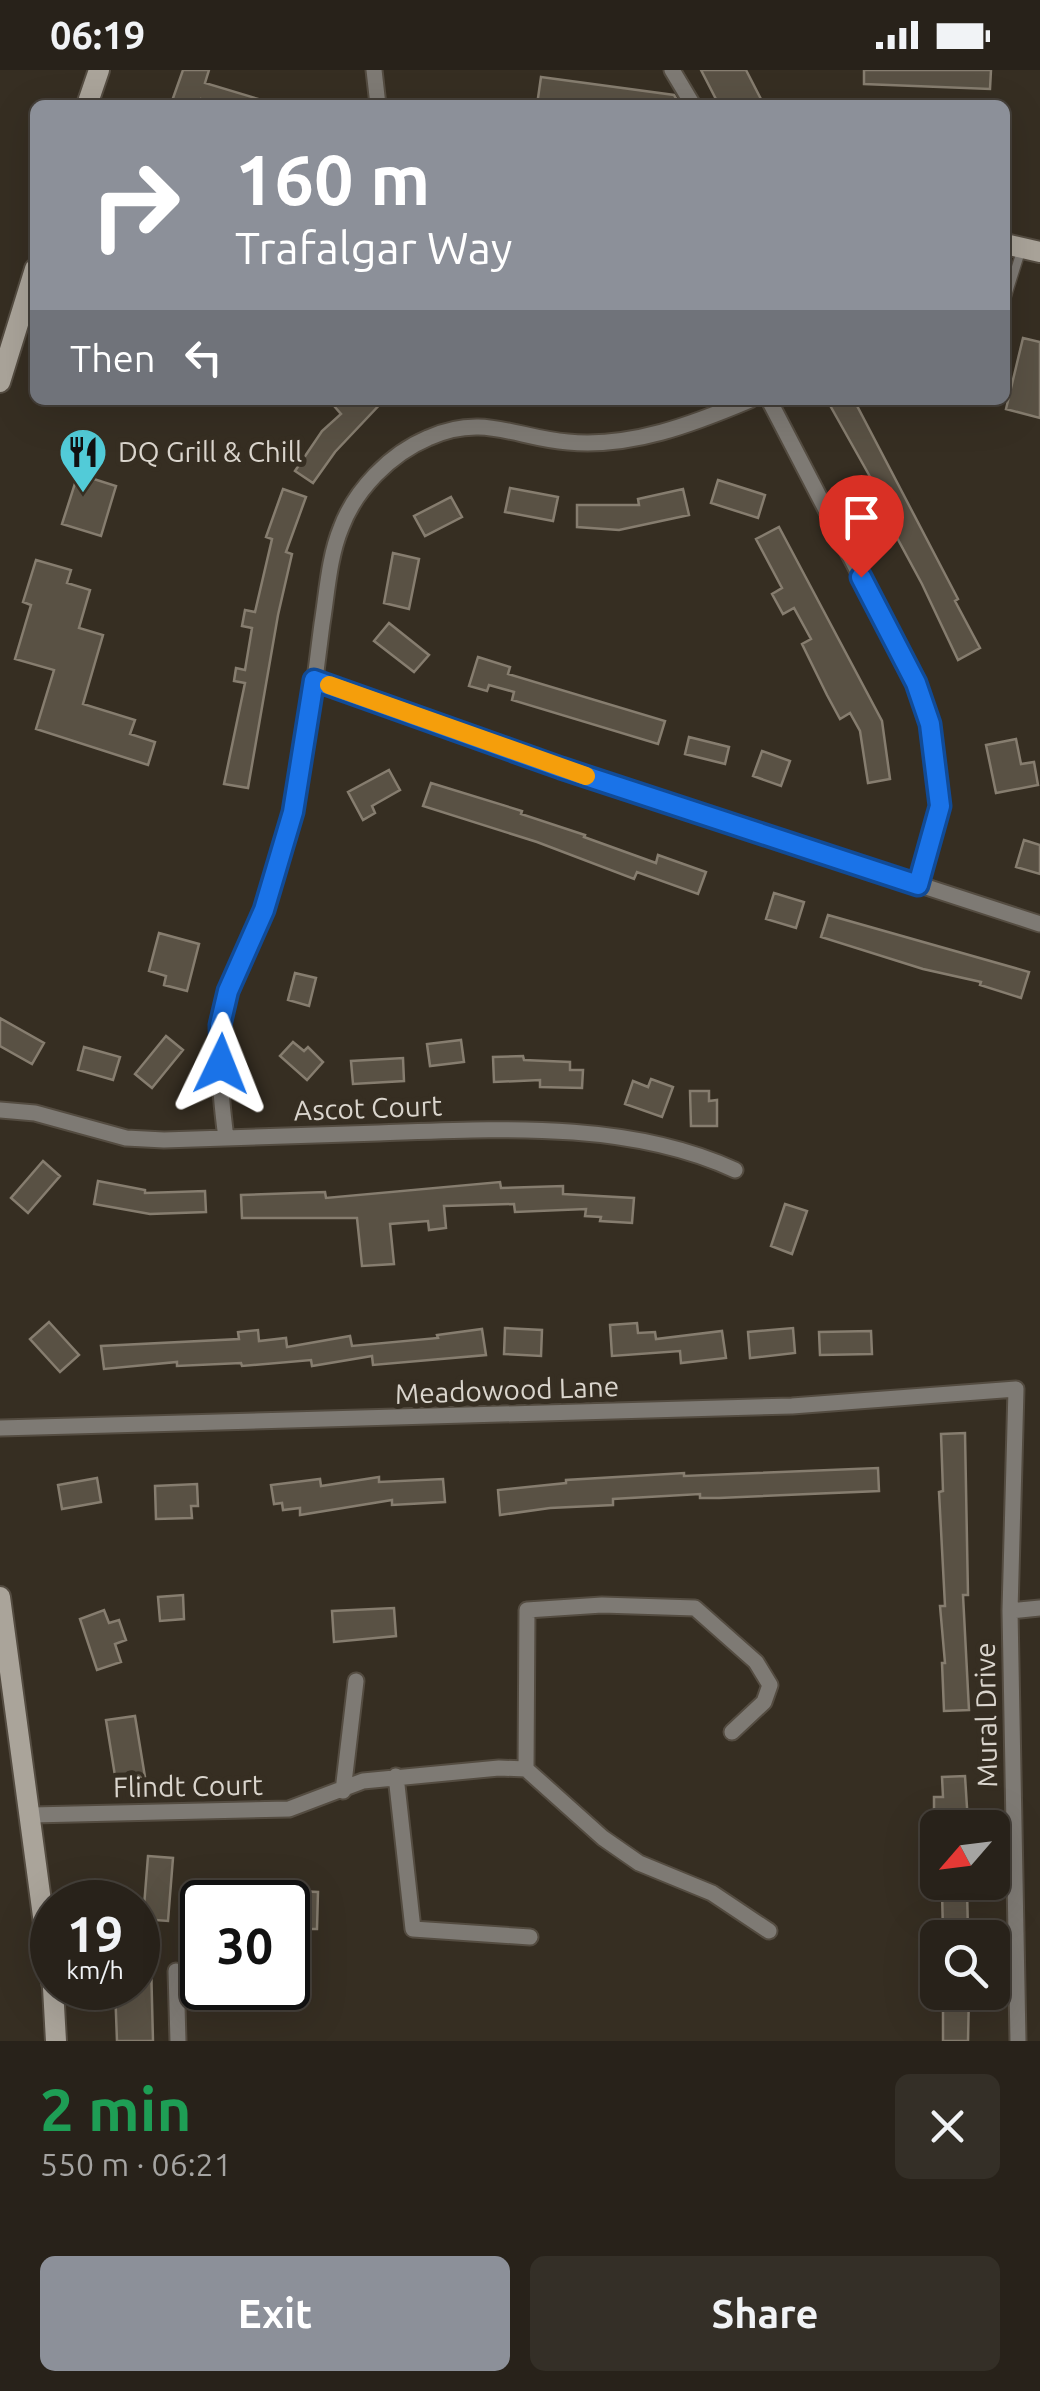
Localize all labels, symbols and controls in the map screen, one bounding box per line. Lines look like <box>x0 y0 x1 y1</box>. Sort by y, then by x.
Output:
text: 06:19 <box>50 14 145 56</box>
icon: right <box>70 140 200 270</box>
text: 160 m <box>235 140 430 218</box>
text: Trafalgar Way <box>235 222 513 273</box>
icon: left <box>176 330 231 385</box>
text: Then <box>70 337 156 379</box>
restaurant icon: DQ Grill & Chill <box>57 426 109 494</box>
place label: DQ Grill & Chill <box>118 436 302 467</box>
pin <box>819 475 904 578</box>
icon: arrive <box>834 490 889 545</box>
position arrow <box>169 1012 273 1116</box>
street label: Ascot Court <box>293 1089 443 1126</box>
street label: Meadowood Lane <box>394 1370 620 1409</box>
street label: Mural Drive <box>969 1642 1002 1788</box>
street label: Flindt Court <box>113 1769 263 1802</box>
north arrow <box>920 1810 1010 1900</box>
map controls <box>920 1810 1010 2010</box>
speed limit sign: 30 <box>180 1880 310 2010</box>
text: 19 <box>67 1905 123 1961</box>
button: search <box>920 1920 1010 2010</box>
text: km/h <box>66 1956 124 1984</box>
button: close <box>895 2074 1000 2179</box>
text: 2 min <box>40 2075 192 2142</box>
text: 550 m · 06:21 <box>40 2146 232 2182</box>
button: Exit <box>40 2256 510 2371</box>
button: Share <box>530 2256 1000 2371</box>

